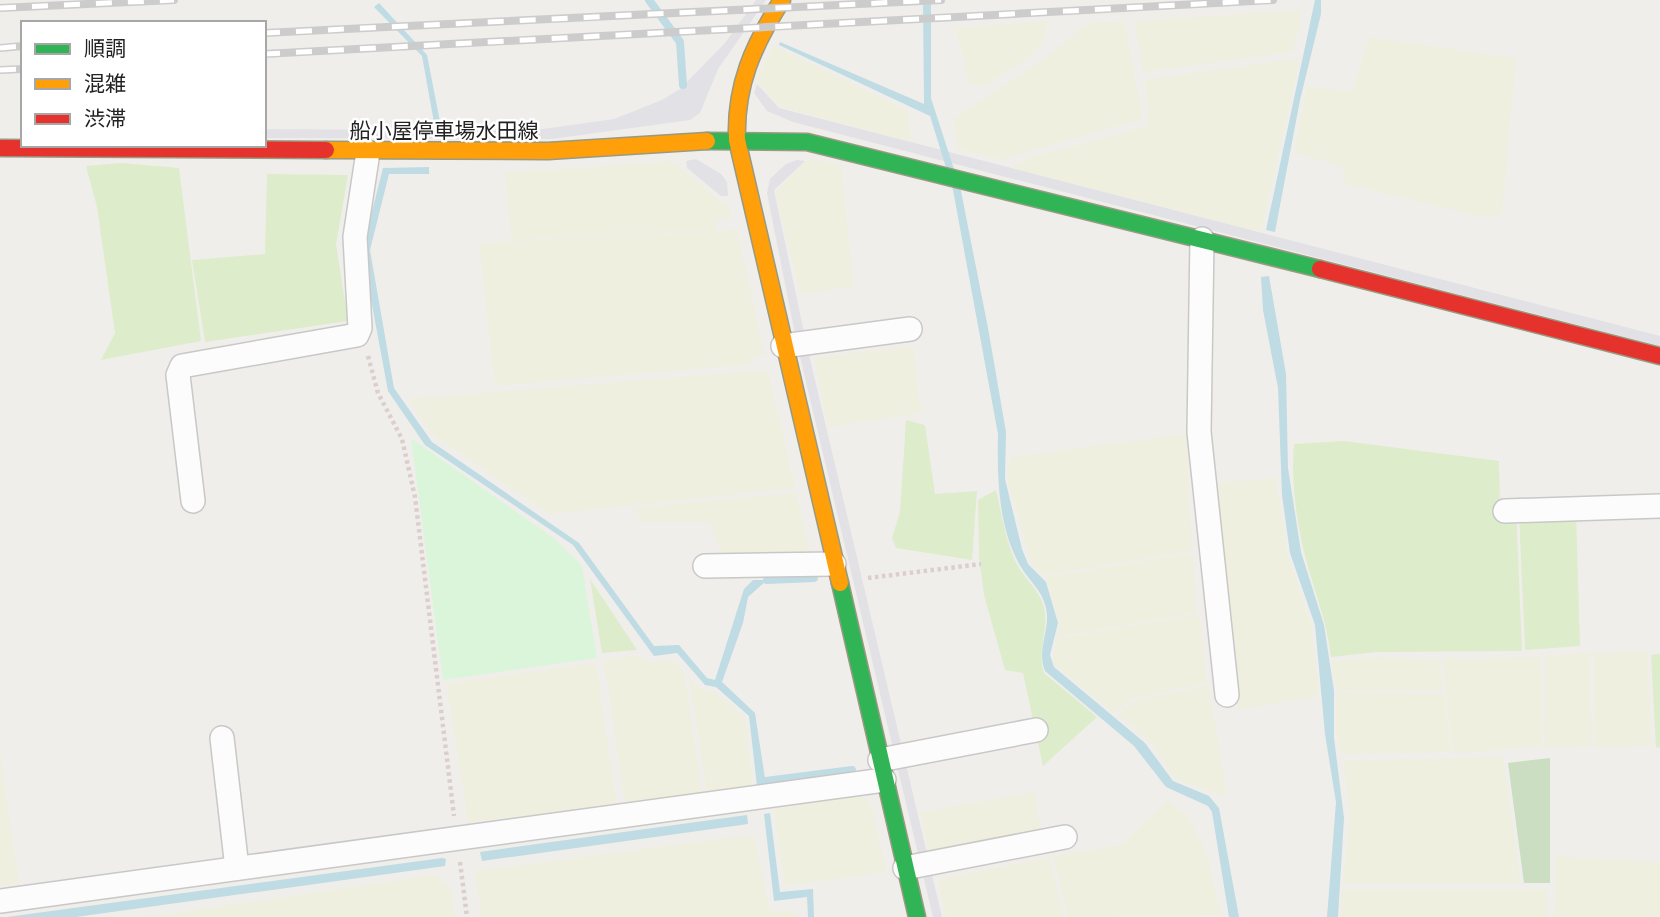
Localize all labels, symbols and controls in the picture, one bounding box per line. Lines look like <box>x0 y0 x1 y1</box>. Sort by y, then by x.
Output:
legend <box>21 21 266 147</box>
text: 順調 <box>84 34 126 62</box>
text: 混雑 <box>84 69 126 97</box>
text: 渋滞 <box>84 104 126 132</box>
street label: 船小屋停車場水田線 <box>350 116 539 144</box>

